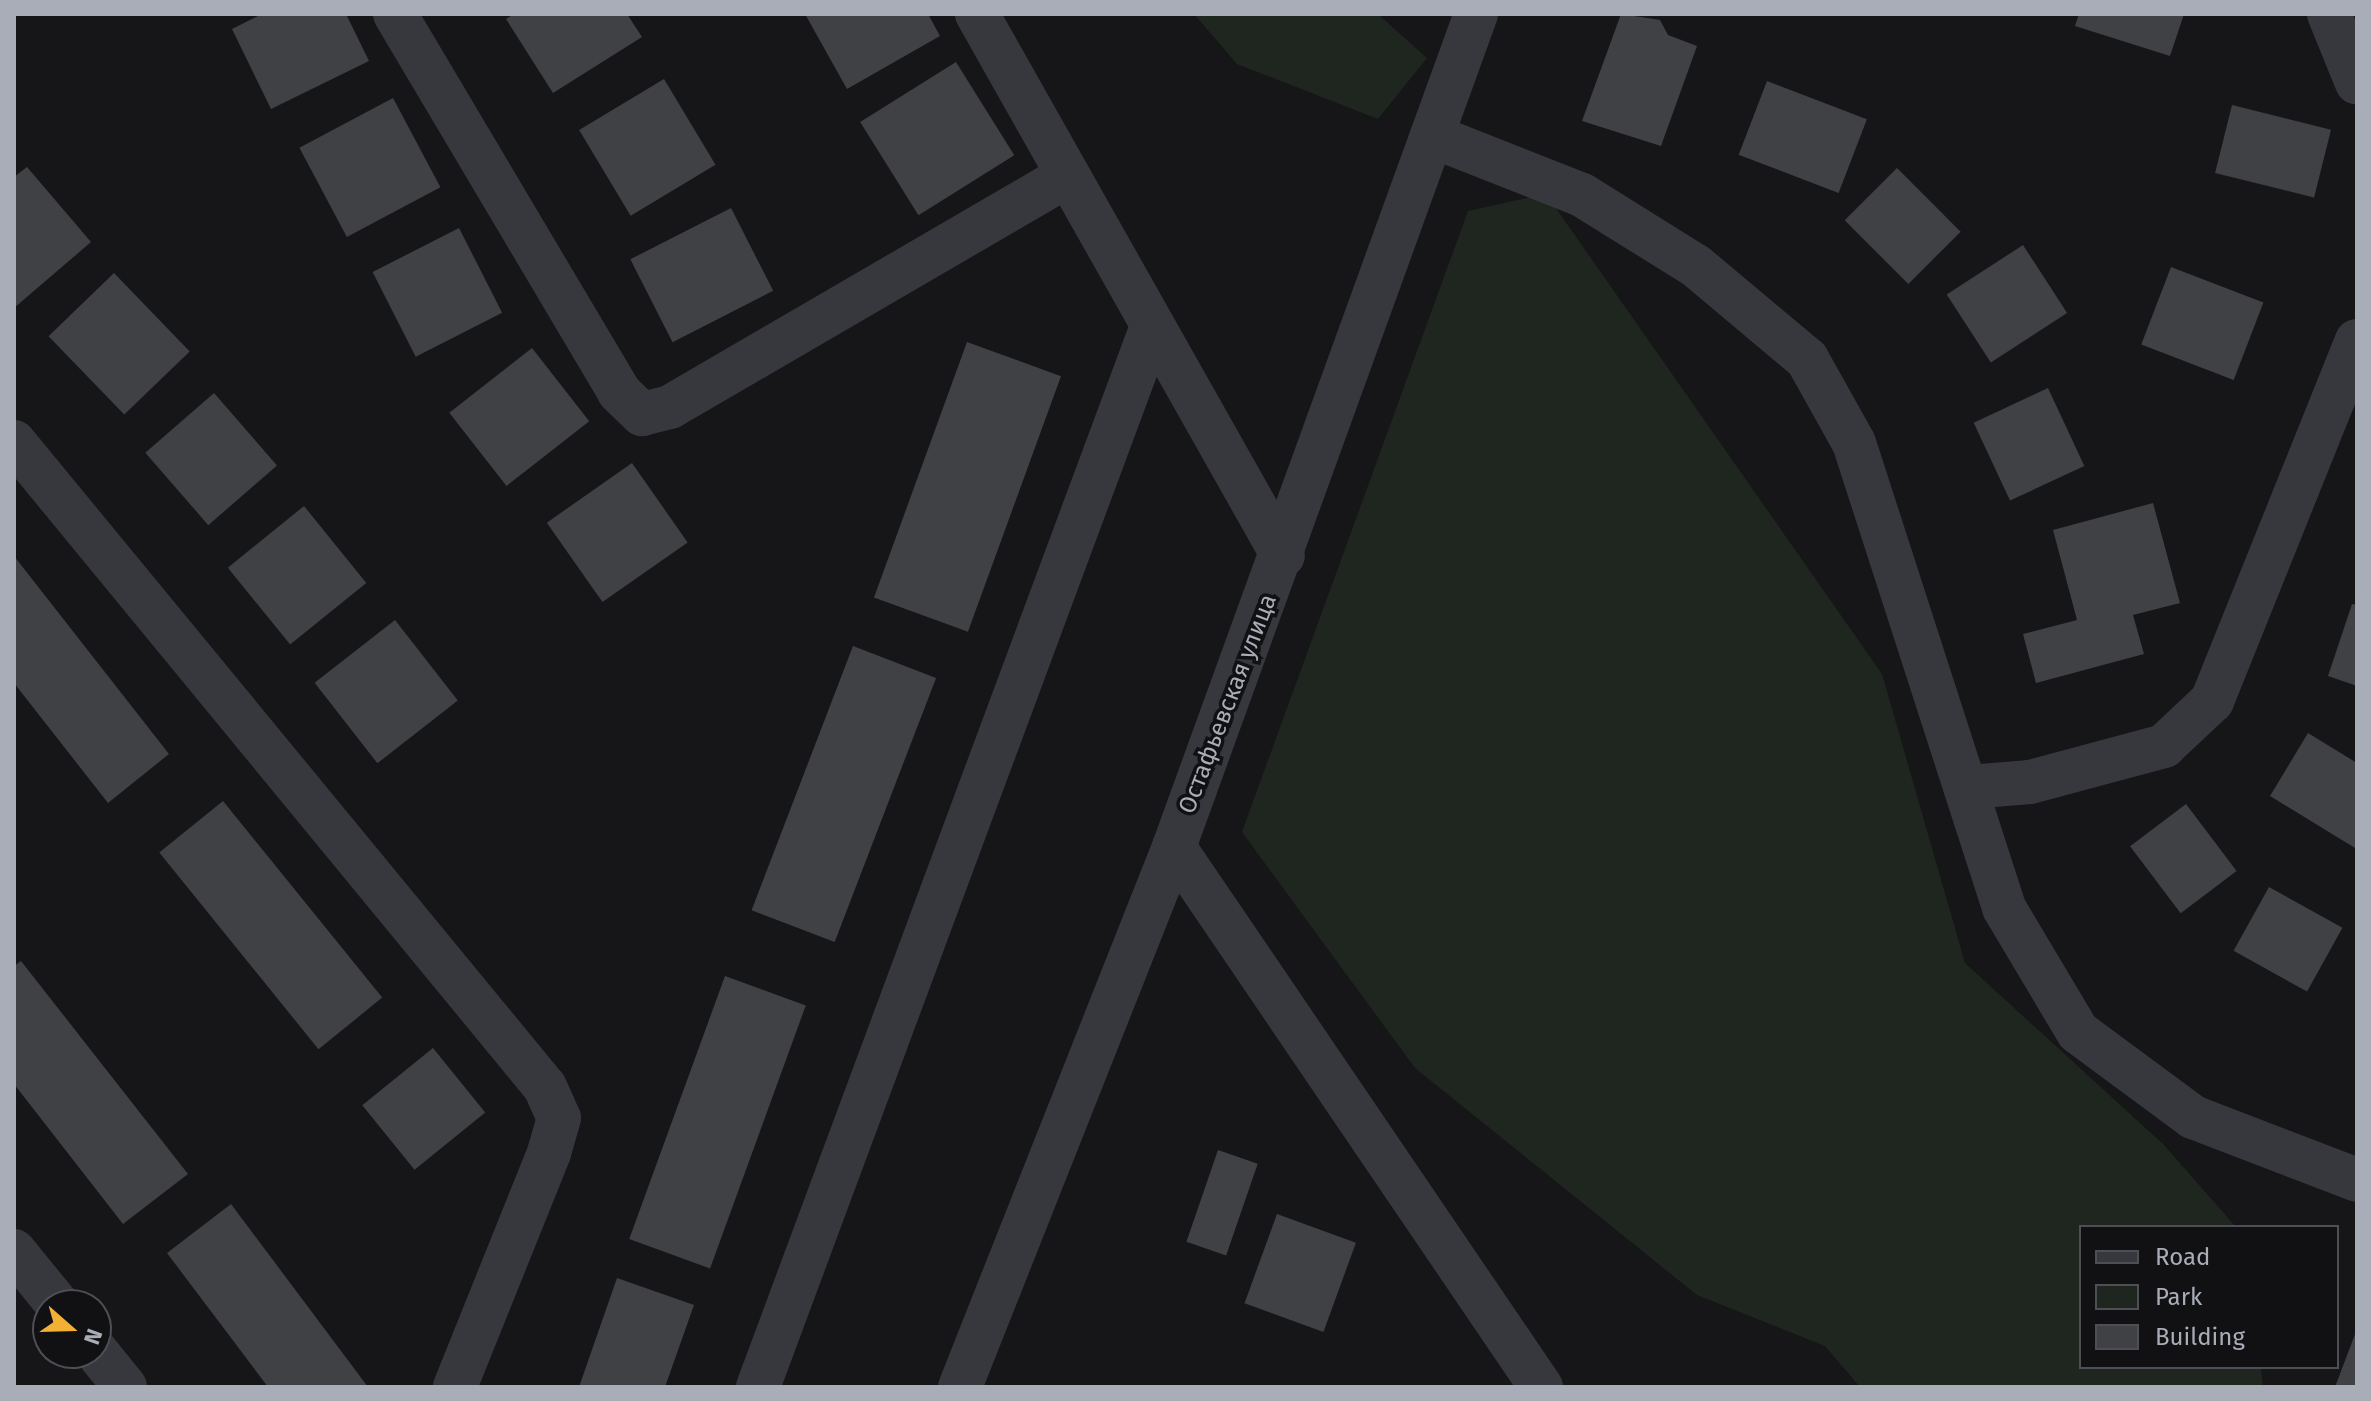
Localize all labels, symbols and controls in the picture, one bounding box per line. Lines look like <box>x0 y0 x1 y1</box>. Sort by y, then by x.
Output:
street label: Остафьевская улица <box>1173 590 1283 818</box>
legend <box>2079 1225 2339 1369</box>
text: Road <box>2155 1243 2210 1271</box>
text: Park <box>2155 1283 2202 1311</box>
north arrow <box>32 1289 112 1369</box>
text: Building <box>2155 1323 2245 1351</box>
text: N <box>78 1325 108 1348</box>

